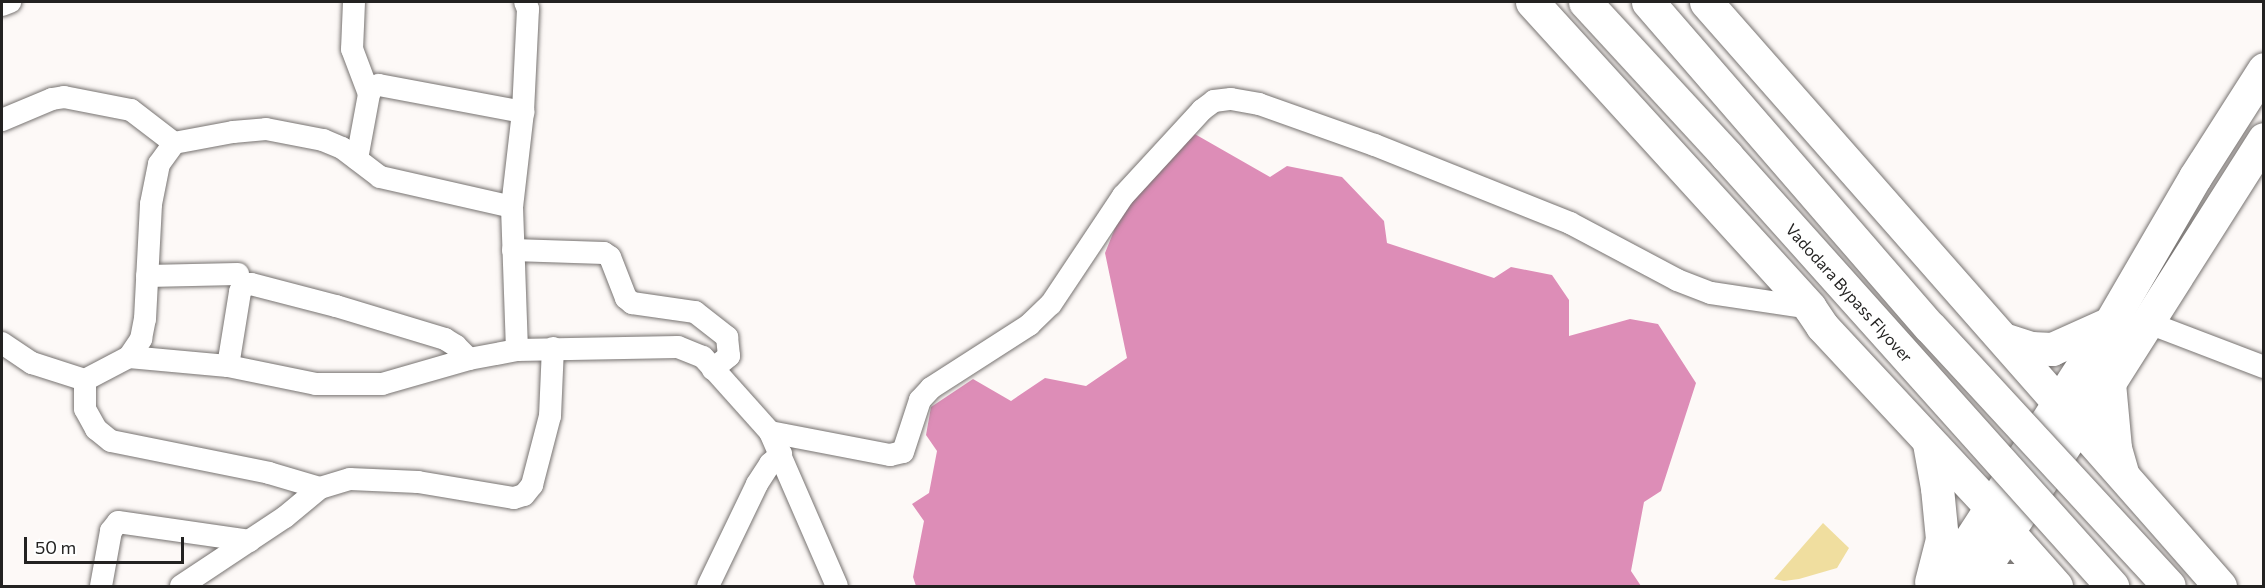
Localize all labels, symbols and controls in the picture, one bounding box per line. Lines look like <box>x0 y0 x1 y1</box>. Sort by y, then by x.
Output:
street label: Vadodara Bypass Flyover <box>1782 220 1916 366</box>
scale bar <box>27 525 188 563</box>
text: 50 m <box>35 536 76 558</box>

